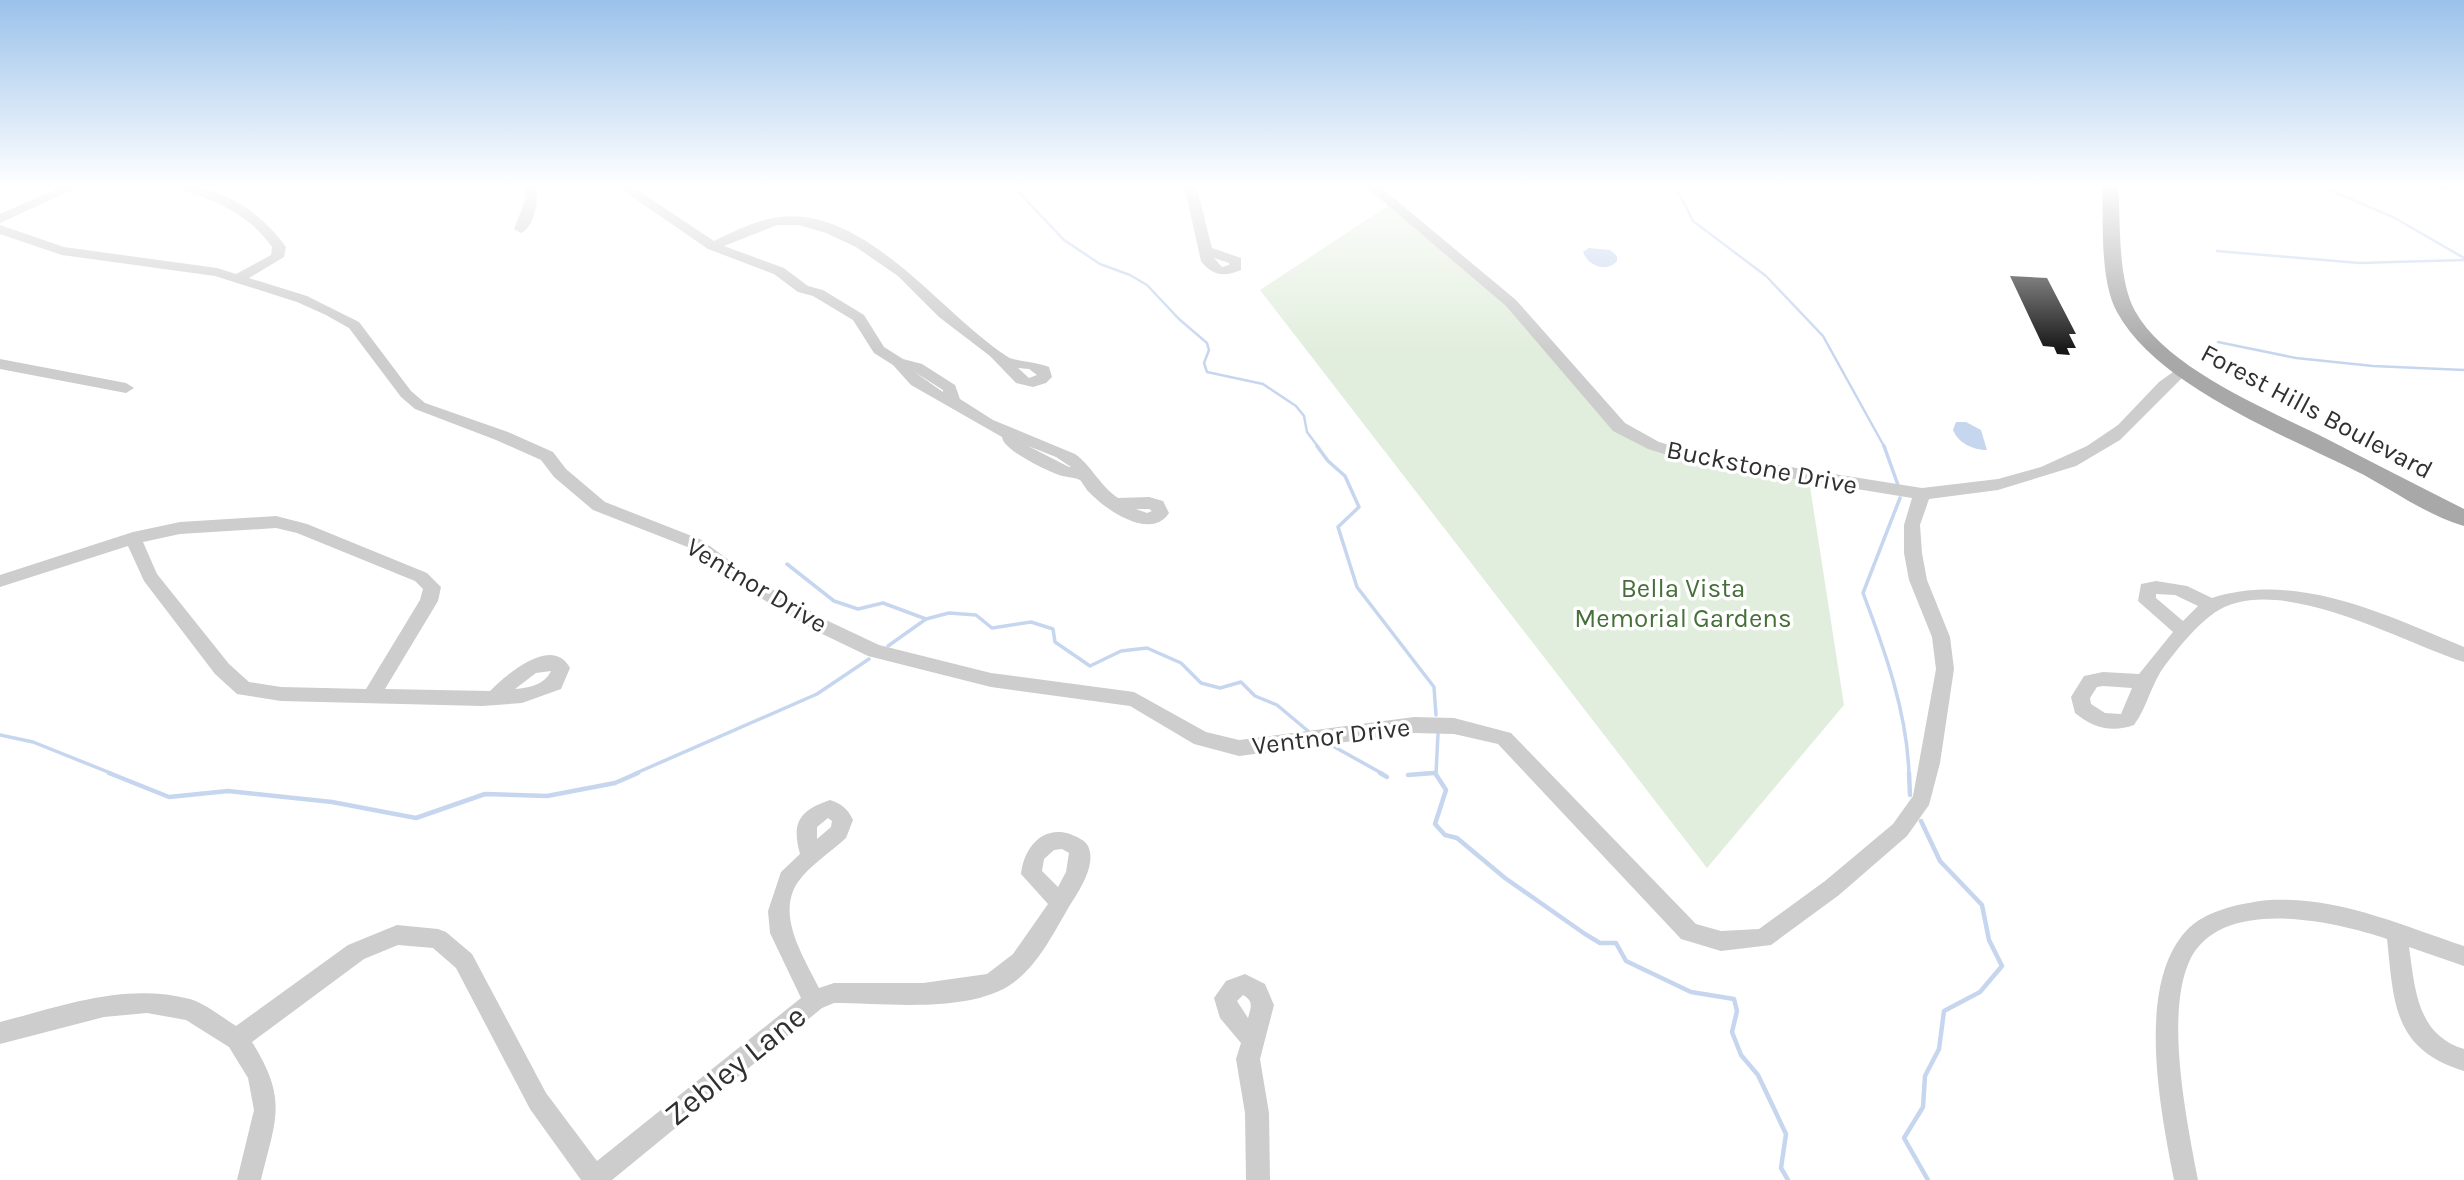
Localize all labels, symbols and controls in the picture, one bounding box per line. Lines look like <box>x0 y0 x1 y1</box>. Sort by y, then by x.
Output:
street label: Forest Hills Boulevard <box>2196 337 2438 486</box>
street label: Buckstone Drive <box>1664 434 1860 501</box>
street label: Ventnor Drive <box>681 531 833 640</box>
park label: Bella Vista Memorial Gardens <box>1574 573 1792 634</box>
street label: Ventnor Drive <box>1250 711 1412 762</box>
street label: Zebley Lane <box>657 997 813 1133</box>

